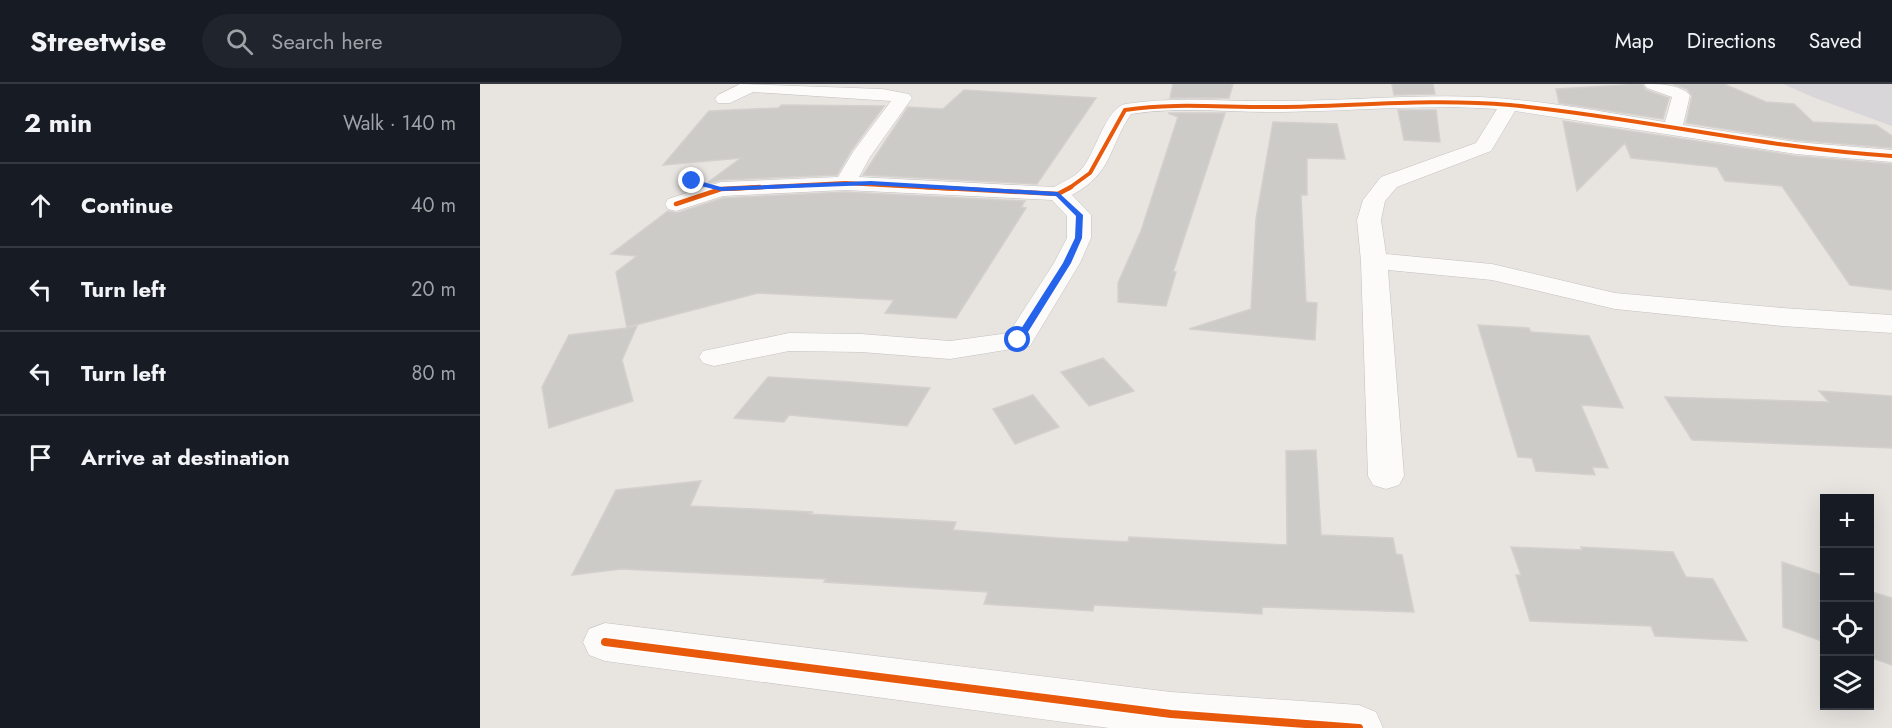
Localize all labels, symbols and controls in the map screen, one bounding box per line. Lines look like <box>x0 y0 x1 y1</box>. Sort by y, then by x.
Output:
search box <box>202 14 622 68</box>
text: Streetwise <box>30 21 166 62</box>
icon: search <box>223 25 256 58</box>
text: Search here <box>271 25 383 57</box>
text: Map <box>1615 26 1654 56</box>
text: Directions <box>1687 26 1776 56</box>
text: Saved <box>1809 26 1862 56</box>
text: 2 min <box>24 104 92 142</box>
text: Walk · 140 m <box>343 109 456 138</box>
route end <box>678 167 704 193</box>
icon: ahead <box>24 189 57 222</box>
text: Continue <box>81 189 173 221</box>
text: 40 m <box>411 191 456 220</box>
icon: left <box>24 273 57 306</box>
text: Turn left <box>81 273 166 305</box>
text: 20 m <box>411 275 456 304</box>
route start <box>1004 326 1030 352</box>
icon: left <box>24 357 57 390</box>
text: Turn left <box>81 357 166 389</box>
text: 80 m <box>411 359 456 388</box>
icon: arrive <box>24 441 57 474</box>
text: Arrive at destination <box>81 441 290 473</box>
map controls <box>1820 494 1874 710</box>
button: + <box>1820 494 1874 548</box>
button: − <box>1820 548 1874 602</box>
button: locate <box>1820 602 1874 656</box>
button: layers <box>1820 656 1874 710</box>

